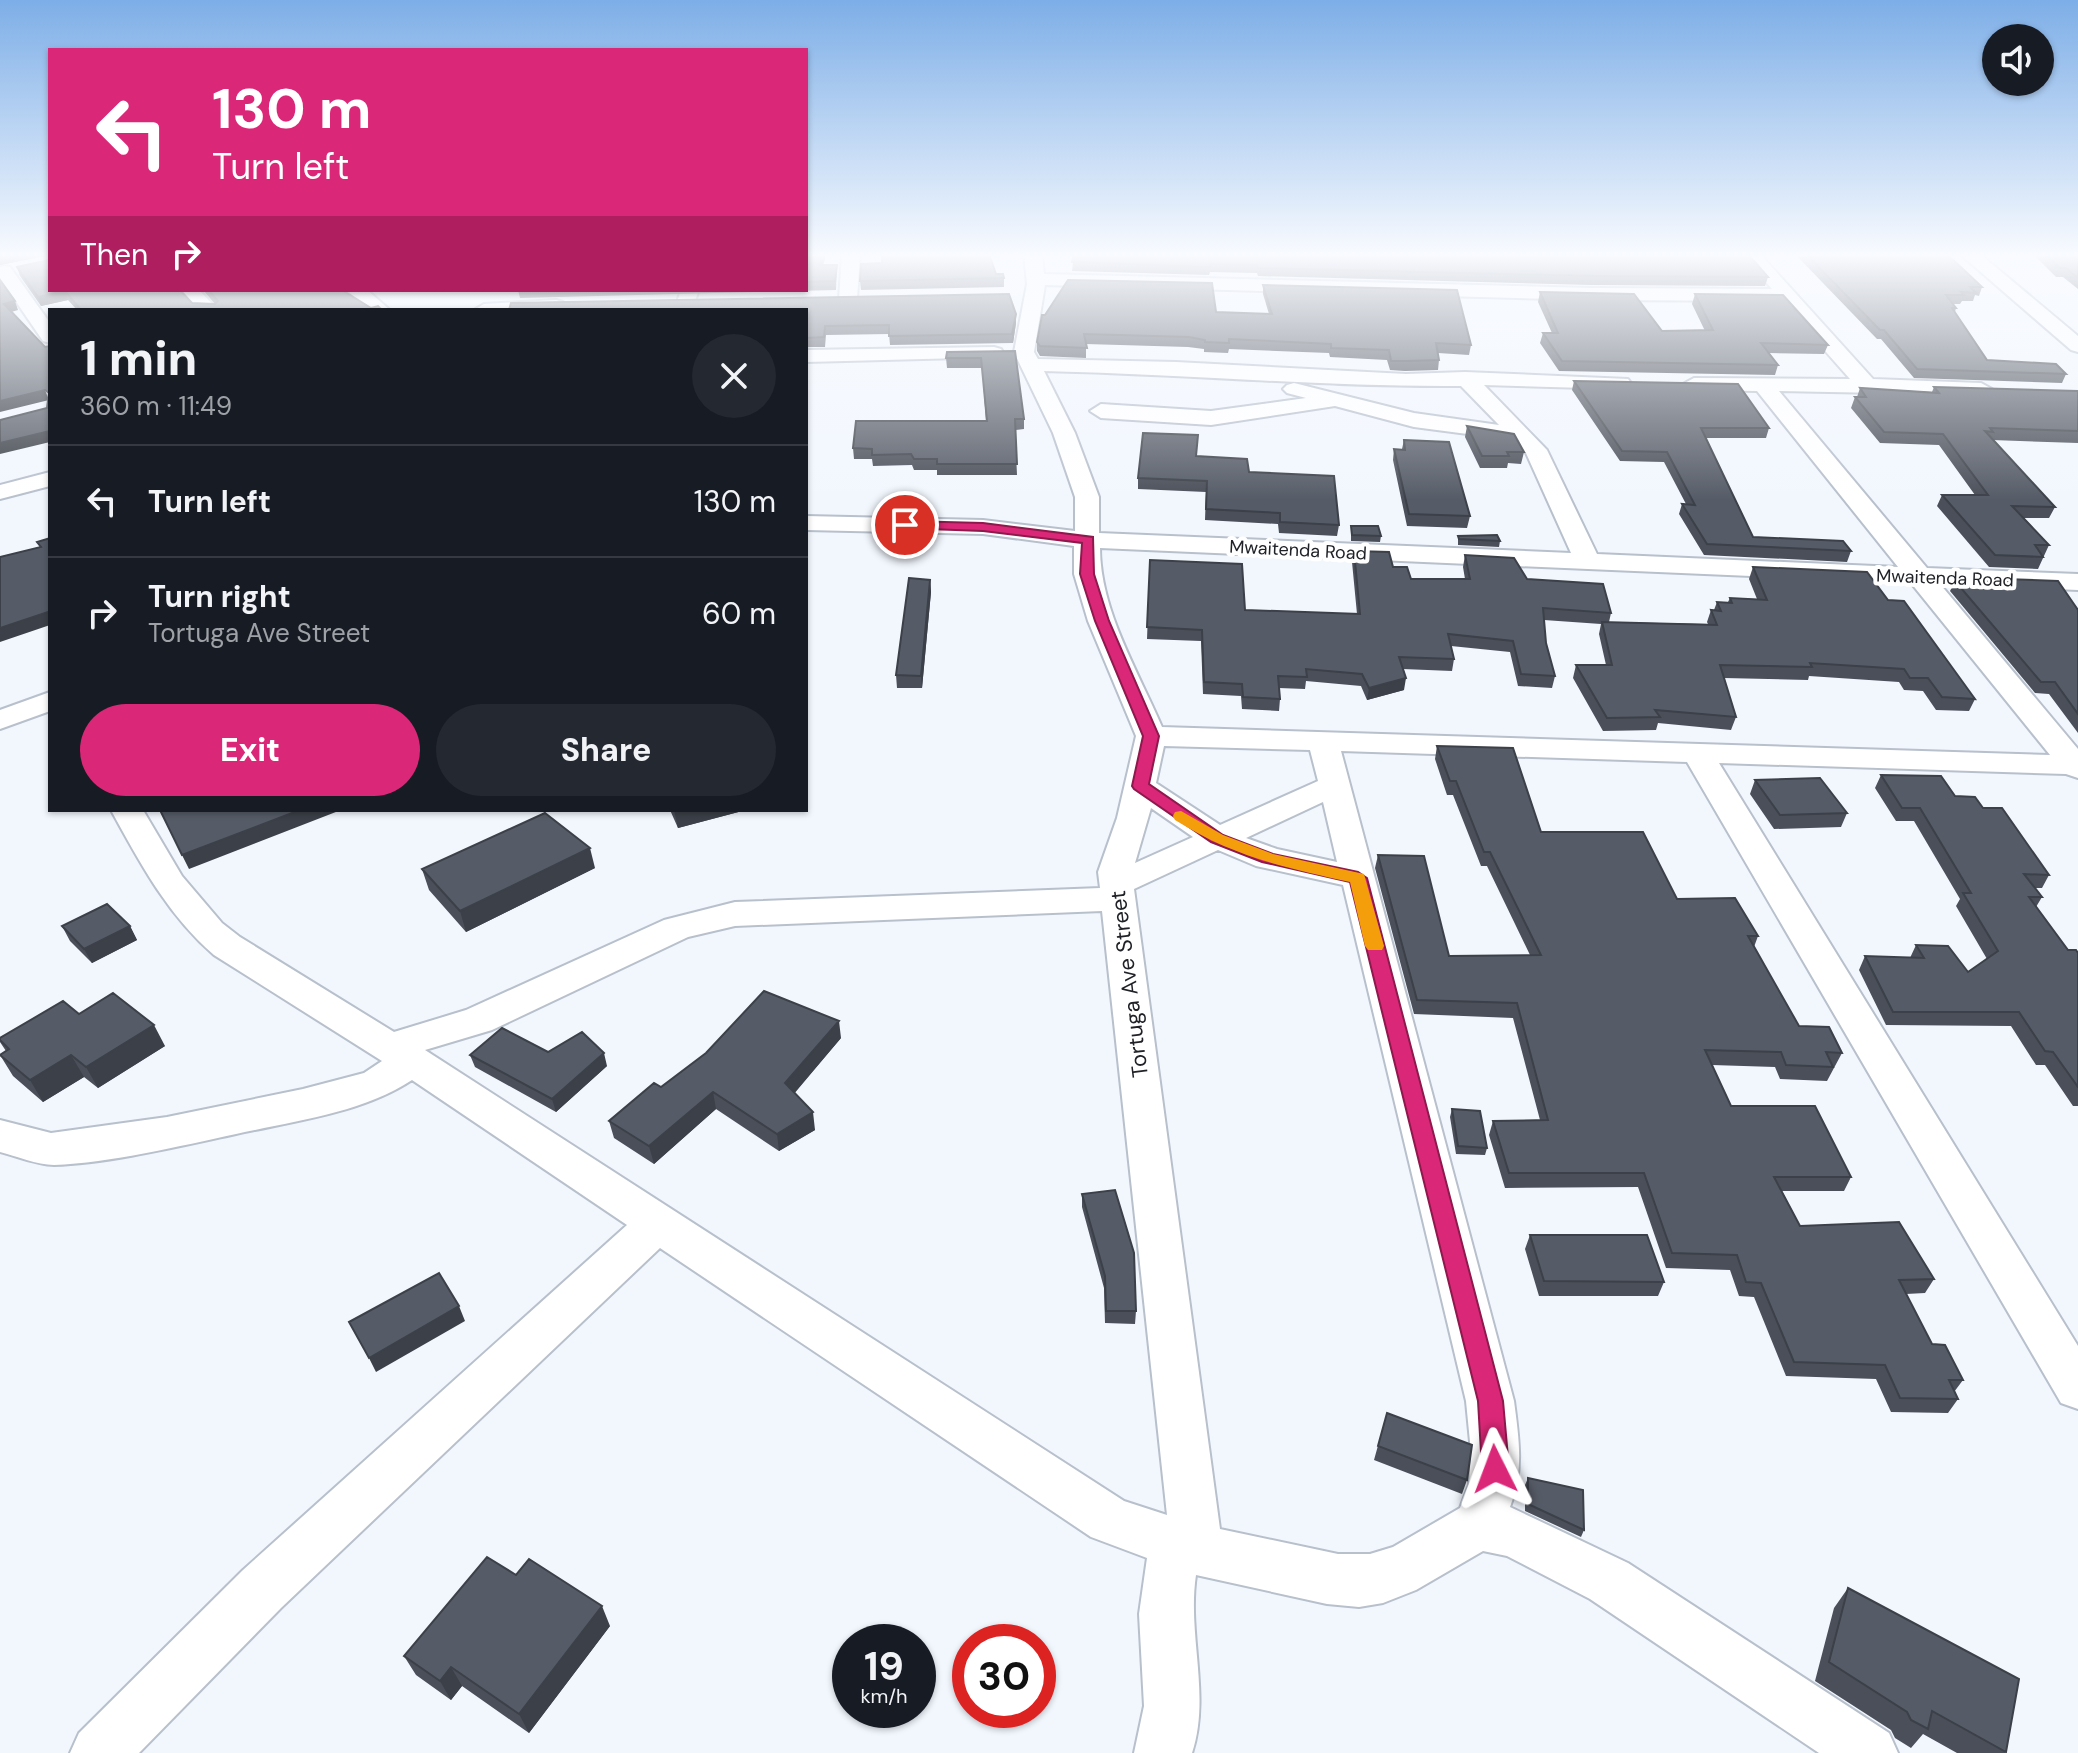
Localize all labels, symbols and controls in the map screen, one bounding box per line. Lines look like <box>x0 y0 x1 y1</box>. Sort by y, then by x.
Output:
map controls <box>1982 24 2054 96</box>
button: sound <box>1982 24 2054 96</box>
text: 130 m <box>212 72 371 145</box>
icon: left <box>80 80 184 184</box>
text: Turn left <box>212 143 349 190</box>
icon: right <box>164 232 208 276</box>
text: Then <box>80 235 148 274</box>
text: 1 min <box>80 327 197 390</box>
button: close <box>692 334 776 418</box>
text: 360 m · 11:49 <box>80 389 232 423</box>
icon: left <box>80 479 124 523</box>
text: Turn left <box>148 482 271 521</box>
text: 130 m <box>694 482 776 521</box>
pin <box>871 491 939 559</box>
icon: arrive <box>883 503 927 547</box>
street label: Mwaitenda Road <box>1229 534 1367 566</box>
street label: Mwaitenda Road <box>1876 564 2014 592</box>
text: Turn right <box>148 577 291 616</box>
icon: right <box>80 591 124 635</box>
text: 60 m <box>702 594 776 633</box>
text: Tortuga Ave Street <box>148 616 370 650</box>
button: Exit <box>80 704 420 796</box>
button: Share <box>436 704 776 796</box>
street label: Tortuga Ave Street <box>1103 889 1155 1079</box>
position arrow <box>1453 1427 1537 1511</box>
speed limit sign: 30 <box>952 1624 1056 1728</box>
text: 19 <box>864 1640 904 1692</box>
text: km/h <box>860 1683 908 1709</box>

